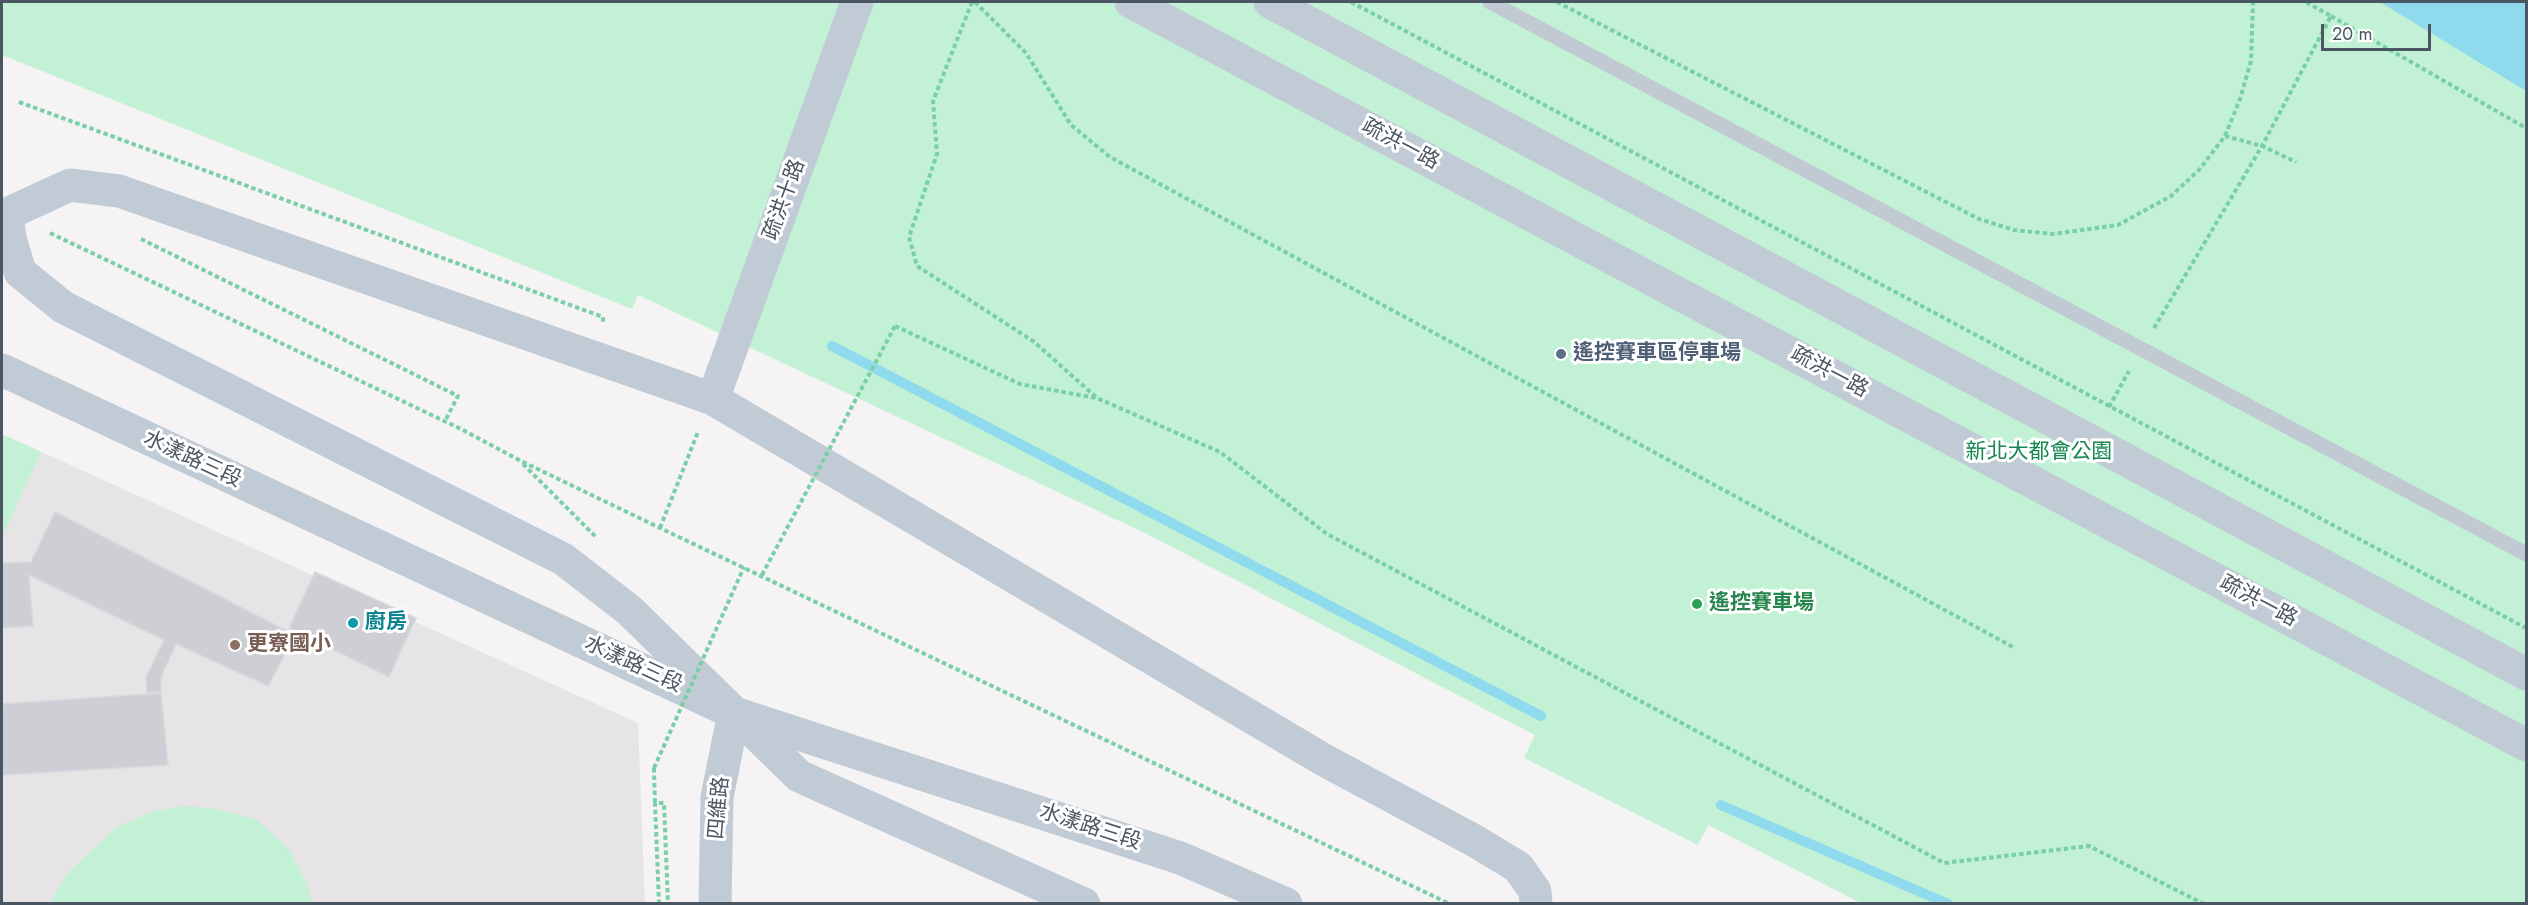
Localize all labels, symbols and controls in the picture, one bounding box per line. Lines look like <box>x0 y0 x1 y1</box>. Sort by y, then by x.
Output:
scale bar <box>2324 12 2434 50</box>
text: 20 m <box>2332 21 2372 47</box>
street label: 疏洪一路 <box>1357 114 1443 176</box>
street label: 疏洪十路 <box>759 156 811 244</box>
place label: 遙控賽車區停車場 <box>1573 341 1741 367</box>
street label: 疏洪一路 <box>1786 342 1872 404</box>
marker: 遙控賽車區停車場 <box>1554 347 1568 361</box>
street label: 水漾路三段 <box>139 426 245 494</box>
park label: 新北大都會公園 <box>1966 440 2112 466</box>
street label: 疏洪一路 <box>2215 571 2301 633</box>
place label: 遙控賽車場 <box>1709 591 1814 617</box>
marker: 遙控賽車場 <box>1690 597 1704 611</box>
place label: 廚房 <box>365 610 407 636</box>
marker: 廚房 <box>346 616 360 630</box>
street label: 水漾路三段 <box>580 631 686 699</box>
place label: 更寮國小 <box>247 632 331 658</box>
marker: 更寮國小 <box>228 638 242 652</box>
street label: 四維路 <box>705 776 735 840</box>
street label: 水漾路三段 <box>1036 800 1144 856</box>

